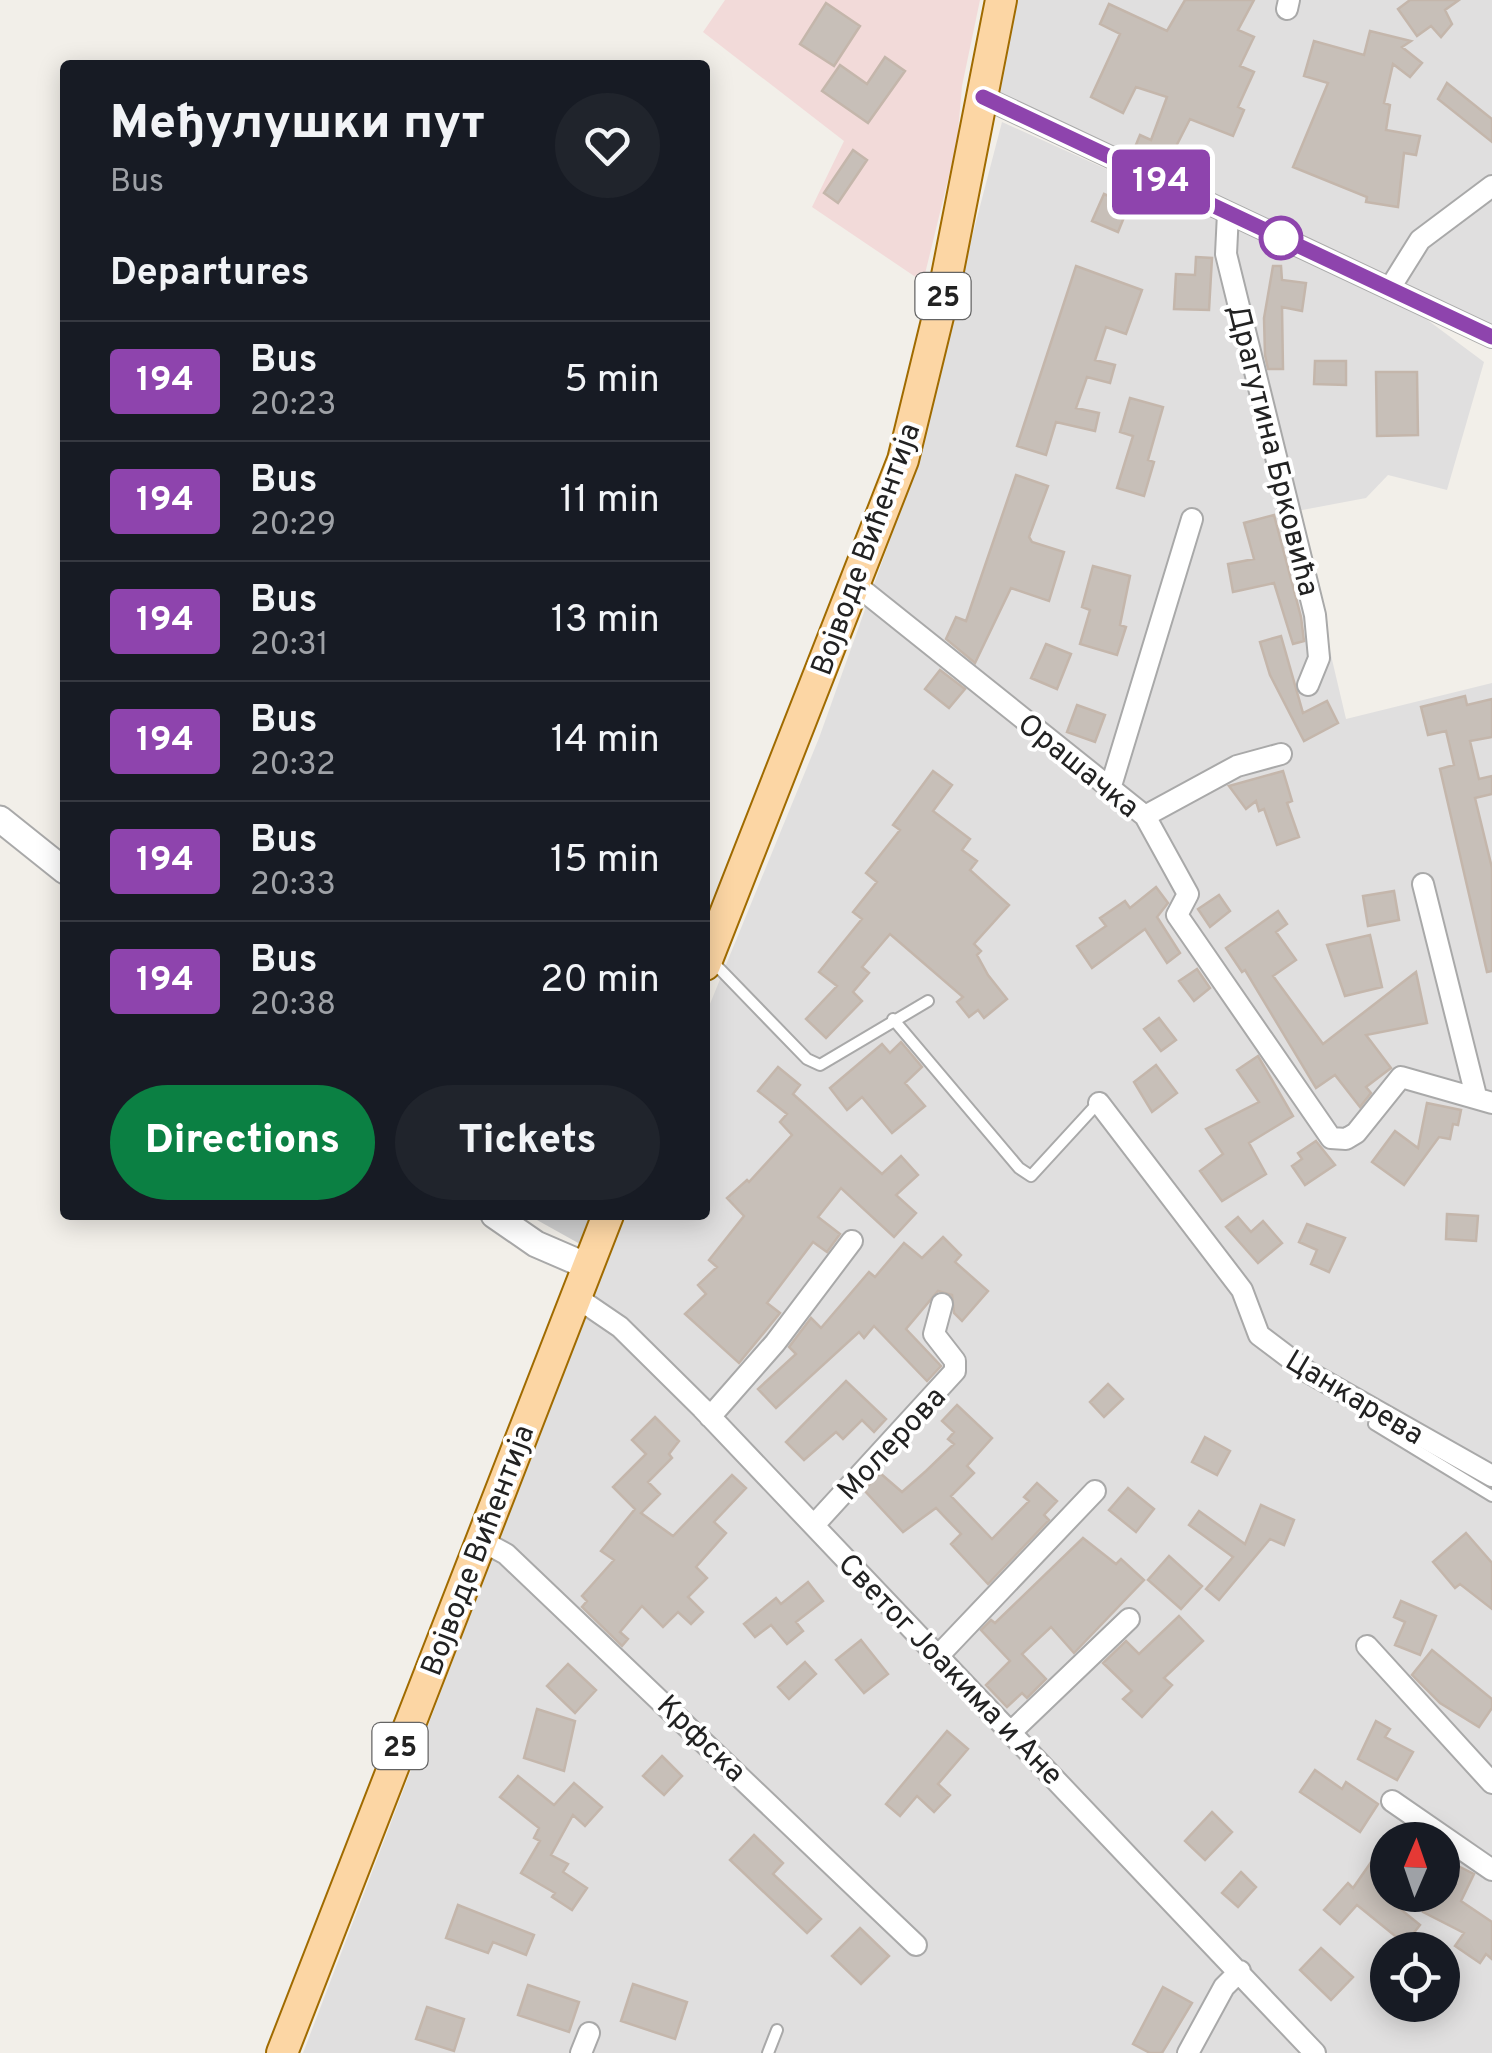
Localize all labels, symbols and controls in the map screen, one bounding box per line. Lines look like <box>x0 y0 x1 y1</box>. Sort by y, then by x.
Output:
button: heart <box>555 93 660 198</box>
text: Међулушки пут <box>110 95 485 155</box>
line badge: 194 <box>1104 150 1218 214</box>
text: 194 <box>1132 160 1190 204</box>
text: Bus <box>110 163 164 203</box>
unlabelled marker <box>1260 217 1302 259</box>
text: Departures <box>110 250 310 299</box>
road number: 25 <box>916 273 970 319</box>
street label: Драгутина Брковића <box>1217 301 1326 600</box>
text: Bus <box>250 337 317 386</box>
text: 5 min <box>564 357 660 406</box>
text: 194 <box>136 359 194 403</box>
text: 20:23 <box>250 386 336 426</box>
street label: Војводе Вићентија <box>804 419 930 681</box>
text: Bus <box>250 457 317 506</box>
text: 11 min <box>559 477 660 526</box>
text: 194 <box>136 479 194 523</box>
text: 20:29 <box>250 506 336 546</box>
text: Bus <box>250 577 317 626</box>
text: 13 min <box>551 597 660 646</box>
text: 194 <box>136 599 194 643</box>
text: 20:31 <box>250 626 328 666</box>
text: Bus <box>250 697 317 746</box>
street label: Орашачка <box>1009 707 1146 827</box>
text: 14 min <box>551 717 660 766</box>
text: 194 <box>136 719 194 763</box>
text: 20:32 <box>250 746 336 786</box>
text: Bus <box>250 817 317 866</box>
text: 15 min <box>550 837 660 886</box>
text: 194 <box>136 839 194 883</box>
text: 20:33 <box>250 866 336 906</box>
text: Bus <box>250 937 317 986</box>
text: 20 min <box>540 957 660 1006</box>
text: 194 <box>136 959 194 1003</box>
text: 20:38 <box>250 986 336 1026</box>
button: Directions <box>110 1085 375 1200</box>
button: Tickets <box>395 1085 660 1200</box>
street label: Цанкарева <box>1278 1343 1430 1455</box>
street label: Молерова <box>831 1380 955 1509</box>
street label: Војводе Вићентија <box>414 1420 544 1682</box>
street label: Светог Јоакима и Ане <box>829 1547 1070 1794</box>
street label: Крфска <box>648 1688 753 1791</box>
road number: 25 <box>372 1723 428 1769</box>
north arrow <box>1370 1822 1460 1912</box>
map controls <box>1370 1822 1460 2022</box>
button: locate <box>1370 1932 1460 2022</box>

